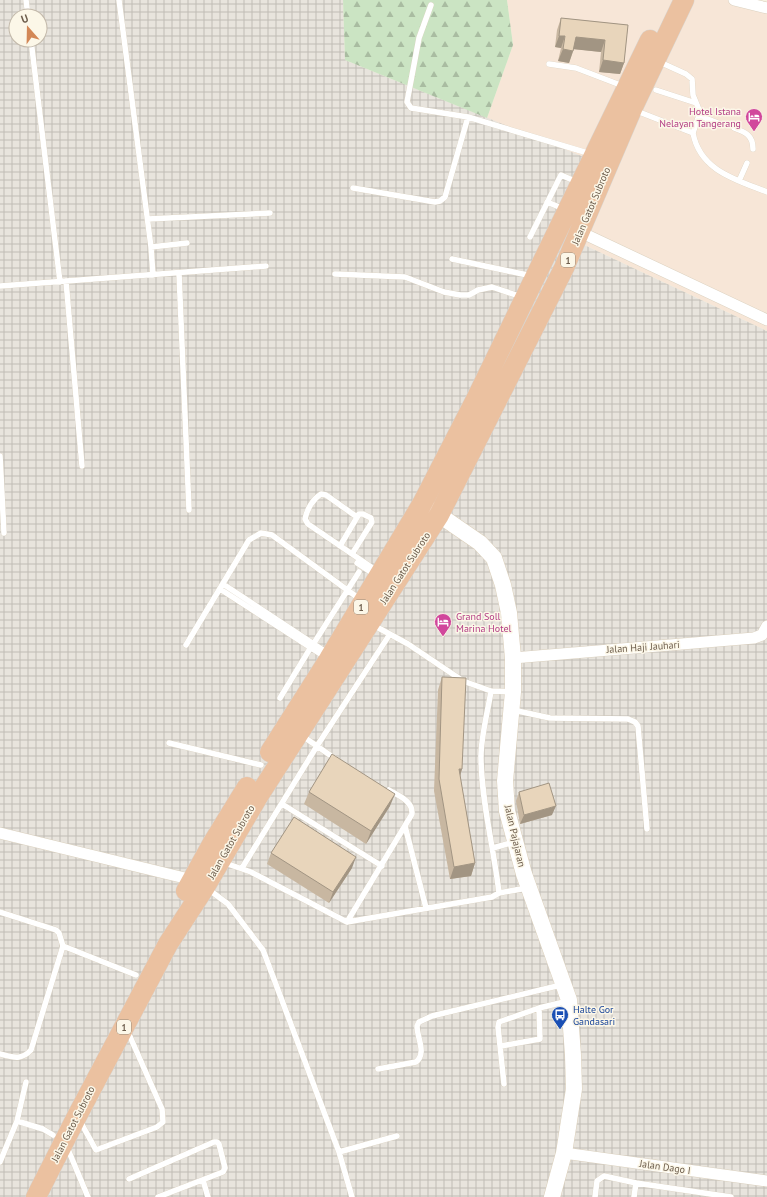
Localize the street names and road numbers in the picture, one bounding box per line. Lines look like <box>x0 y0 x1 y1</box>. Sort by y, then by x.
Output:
street label: Jalan Gatot Subroto <box>568 165 613 248</box>
road number: 1 <box>561 253 575 267</box>
street label: Jalan Gatot Subroto <box>376 530 433 607</box>
road number: 1 <box>354 600 368 614</box>
street label: Jalan Haji Jauhari <box>605 638 680 656</box>
street label: Jalan Gatot Subroto <box>204 803 257 882</box>
street label: Jalan Pajajaran <box>501 803 528 868</box>
road number: 1 <box>117 1020 131 1034</box>
street label: Jalan Gatot Subroto <box>48 1084 98 1165</box>
street label: Jalan Dago I <box>638 1157 692 1177</box>

